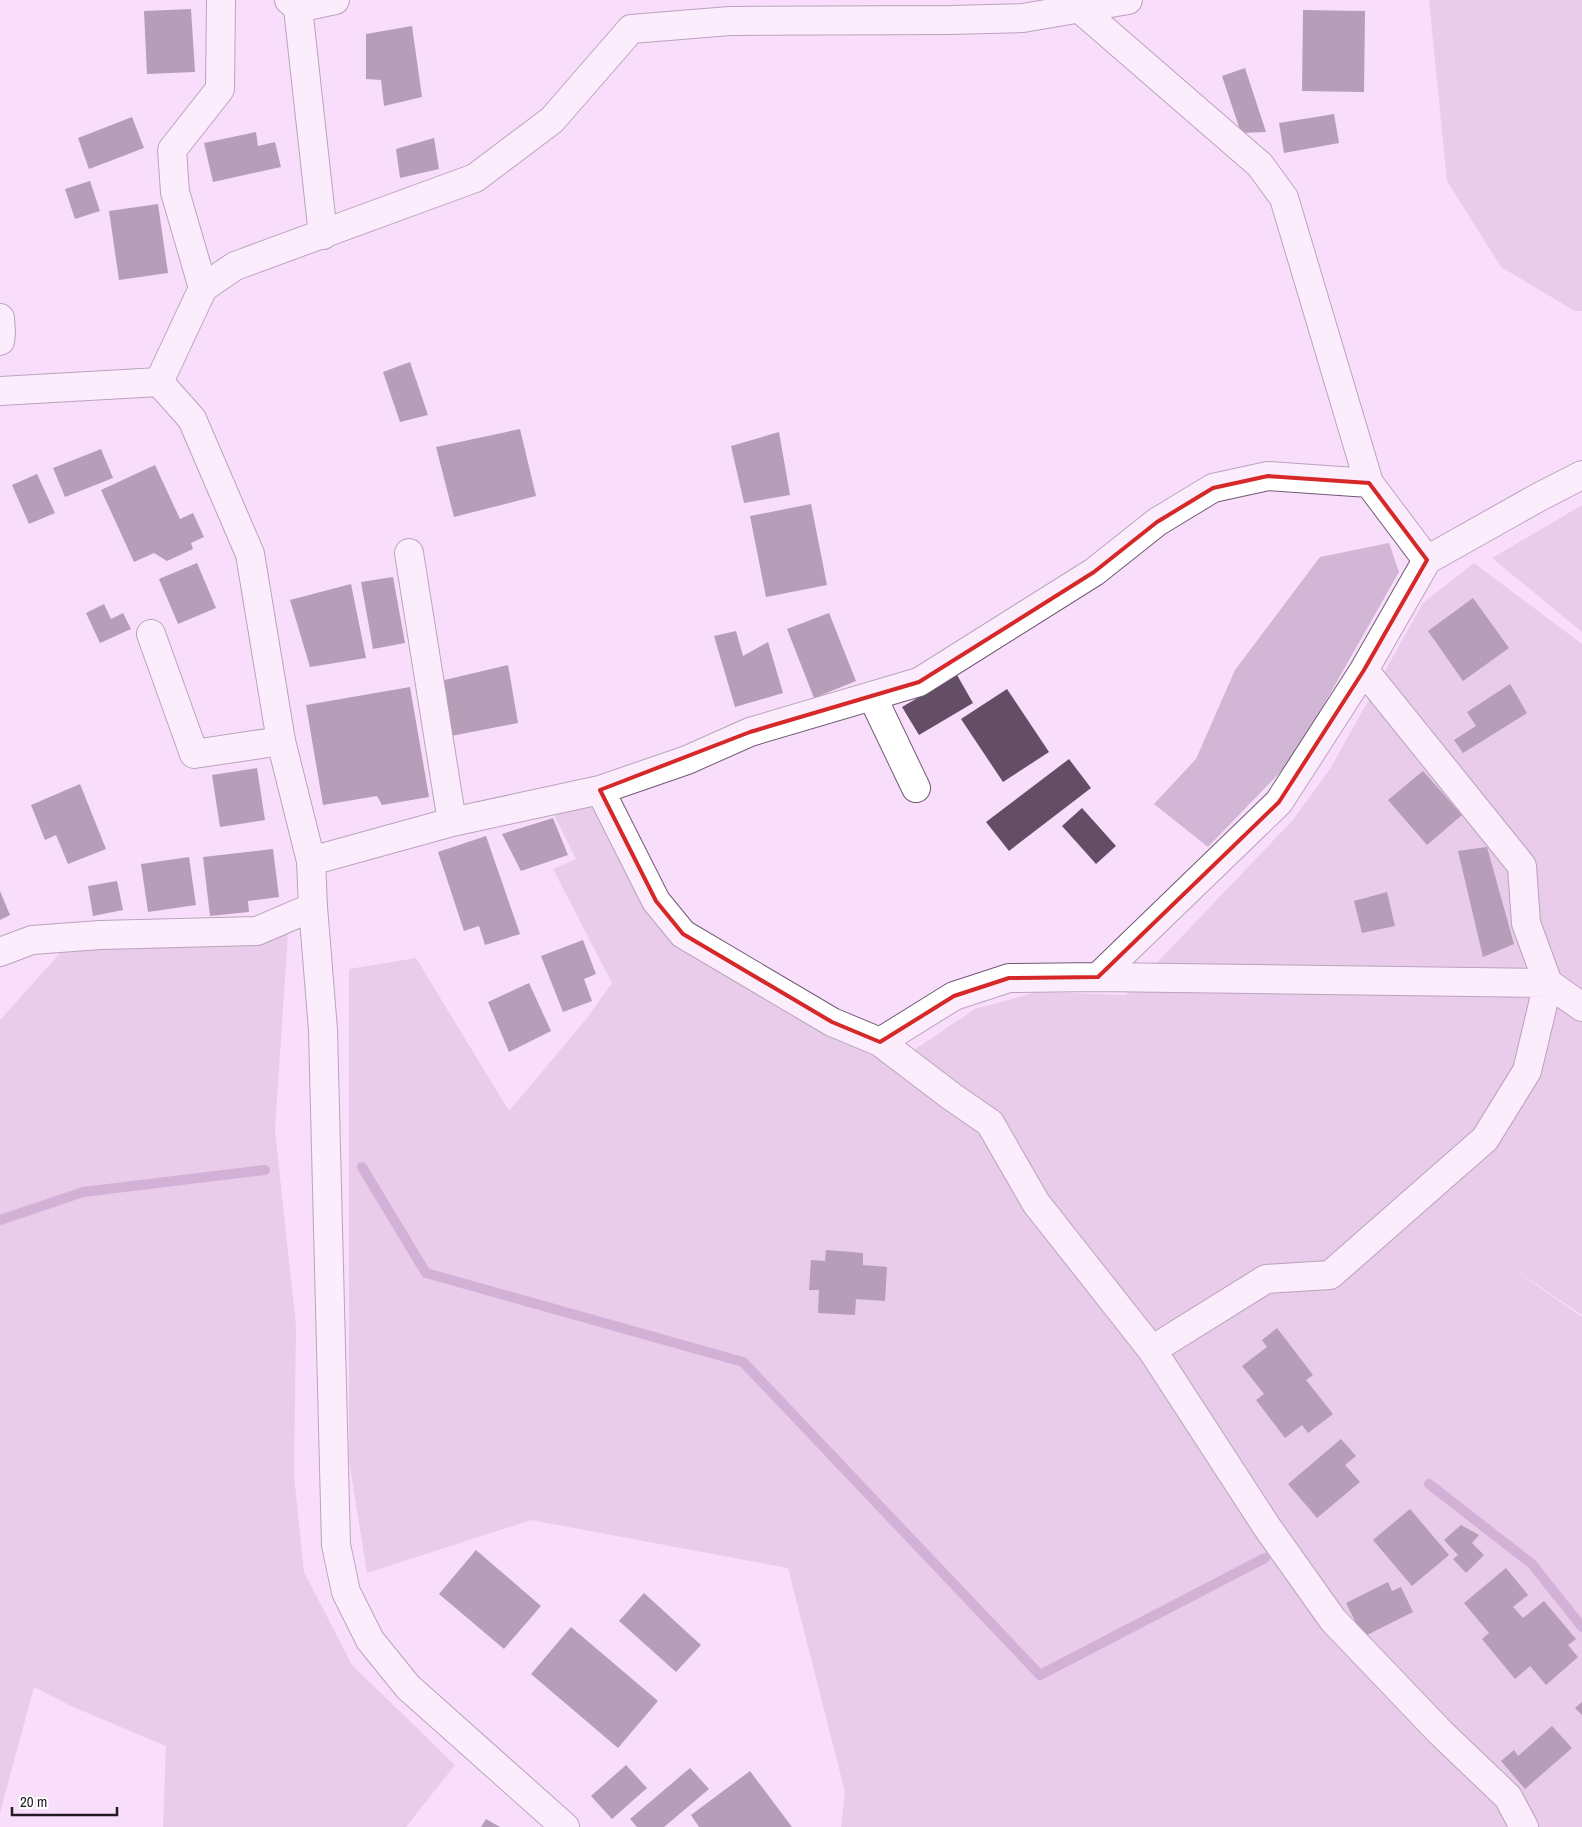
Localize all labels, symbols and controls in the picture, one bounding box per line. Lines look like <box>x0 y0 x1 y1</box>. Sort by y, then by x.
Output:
scale bar <box>12 1784 118 1816</box>
text: 20 m <box>20 1791 47 1812</box>

